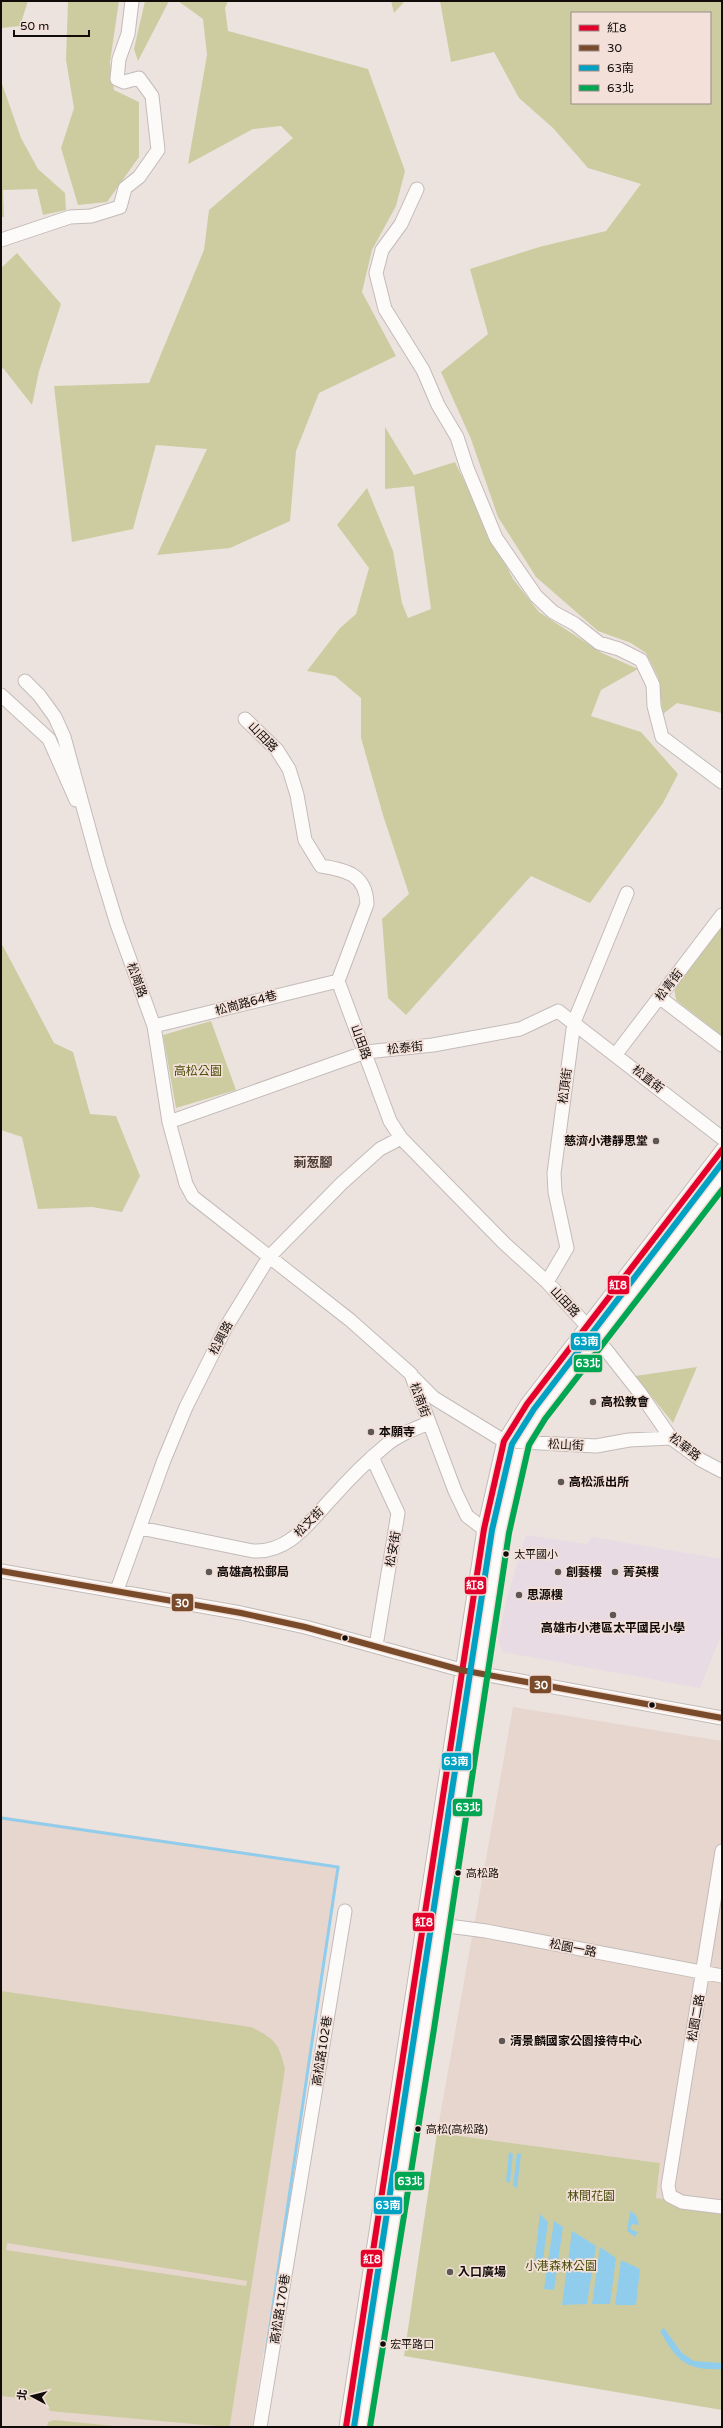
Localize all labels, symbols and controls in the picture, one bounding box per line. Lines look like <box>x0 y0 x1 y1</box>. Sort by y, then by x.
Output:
scale bar <box>14 12 89 38</box>
legend <box>571 12 711 104</box>
text: 50 m <box>20 19 49 33</box>
text: 紅8 <box>607 21 627 35</box>
text: 30 <box>607 41 623 55</box>
text: 63南 <box>607 61 634 75</box>
text: 63北 <box>607 81 634 95</box>
street label: 山田路 <box>245 719 281 755</box>
street label: 松崗路 <box>124 961 150 999</box>
street label: 松青街 <box>652 967 686 1003</box>
street label: 松崗路64巷 <box>214 988 278 1018</box>
street label: 山田路 <box>348 1023 374 1061</box>
street label: 松泰街 <box>386 1039 424 1057</box>
street label: 松直街 <box>630 1062 666 1096</box>
park label: 高松公園 <box>174 1064 222 1078</box>
street label: 松頂街 <box>556 1067 574 1105</box>
place label: 慈濟小港靜思堂 <box>564 1134 648 1148</box>
marker: 慈濟小港靜思堂 <box>651 1136 661 1146</box>
district label: 莿葱腳 <box>293 1155 333 1171</box>
line badge: 紅8 <box>607 1275 630 1295</box>
text: 紅8 <box>609 1279 627 1292</box>
street label: 山田路 <box>548 1284 582 1320</box>
street label: 松興路 <box>206 1319 236 1357</box>
line badge: 63南 <box>570 1332 601 1351</box>
text: 63南 <box>574 1335 598 1348</box>
line badge: 63北 <box>573 1354 603 1373</box>
text: 63北 <box>576 1357 600 1370</box>
street label: 松南街 <box>407 1381 433 1419</box>
place label: 高松教會 <box>601 1395 649 1409</box>
marker: 高松教會 <box>588 1397 598 1407</box>
place label: 本願寺 <box>379 1425 415 1439</box>
marker: 本願寺 <box>366 1427 376 1437</box>
street label: 松華路 <box>667 1430 703 1464</box>
street label: 松山街 <box>548 1437 584 1453</box>
place label: 高松派出所 <box>569 1475 629 1489</box>
marker: 高松派出所 <box>556 1477 566 1487</box>
street label: 松文街 <box>291 1504 327 1540</box>
street label: 松安街 <box>383 1530 403 1568</box>
place label: 太平國小 <box>514 1548 558 1561</box>
marker: 太平國小 <box>501 1549 511 1559</box>
place label: 高雄高松郵局 <box>217 1565 289 1579</box>
place label: 創藝樓 <box>566 1565 602 1579</box>
place label: 菁英樓 <box>623 1565 659 1579</box>
marker: 高雄高松郵局 <box>204 1567 214 1577</box>
marker: 創藝樓 <box>553 1567 563 1577</box>
marker: 菁英樓 <box>610 1567 620 1577</box>
line badge: 紅8 <box>464 1576 487 1595</box>
text: 紅8 <box>466 1579 484 1592</box>
place label: 思源樓 <box>527 1588 563 1602</box>
marker: 思源樓 <box>514 1590 524 1600</box>
line badge: 30 <box>171 1593 194 1612</box>
text: 30 <box>175 1597 189 1610</box>
marker: 高雄市小港區太平國民小學 <box>608 1610 618 1620</box>
place label: 高雄市小港區太平國民小學 <box>541 1621 685 1635</box>
unlabelled marker <box>340 1633 350 1643</box>
line badge: 30 <box>529 1675 552 1694</box>
text: 30 <box>534 1679 548 1692</box>
unlabelled marker <box>647 1700 657 1710</box>
line badge: 63南 <box>441 1752 472 1771</box>
text: 63南 <box>444 1755 468 1768</box>
line badge: 63北 <box>452 1798 483 1817</box>
text: 63北 <box>456 1801 480 1814</box>
place label: 高松路 <box>466 1867 499 1880</box>
marker: 高松路 <box>453 1868 463 1878</box>
line badge: 紅8 <box>412 1912 435 1932</box>
text: 紅8 <box>415 1916 433 1929</box>
street label: 松園一路 <box>548 1937 598 1959</box>
street label: 松園二路 <box>685 1993 707 2043</box>
street label: 高松路102巷 <box>310 2015 334 2087</box>
place label: 清景麟國家公園接待中心 <box>510 2034 642 2048</box>
marker: 清景麟國家公園接待中心 <box>497 2036 507 2046</box>
place label: 高松(高松路) <box>426 2123 488 2136</box>
marker: 高松(高松路) <box>413 2124 423 2134</box>
line badge: 63北 <box>394 2171 425 2191</box>
text: 63北 <box>398 2175 422 2188</box>
park label: 林間花園 <box>567 2189 615 2203</box>
line badge: 63南 <box>373 2196 403 2215</box>
text: 63南 <box>376 2199 400 2212</box>
line badge: 紅8 <box>360 2249 383 2268</box>
text: 紅8 <box>363 2253 381 2266</box>
park label: 小港森林公園 <box>525 2259 597 2273</box>
place label: 入口廣場 <box>458 2265 506 2279</box>
marker: 入口廣場 <box>445 2267 455 2277</box>
street label: 高松路170巷 <box>268 2273 292 2345</box>
place label: 宏平路口 <box>390 2338 434 2351</box>
marker: 宏平路口 <box>378 2339 388 2349</box>
north arrow <box>12 2376 52 2416</box>
text: 北 <box>15 2389 30 2401</box>

